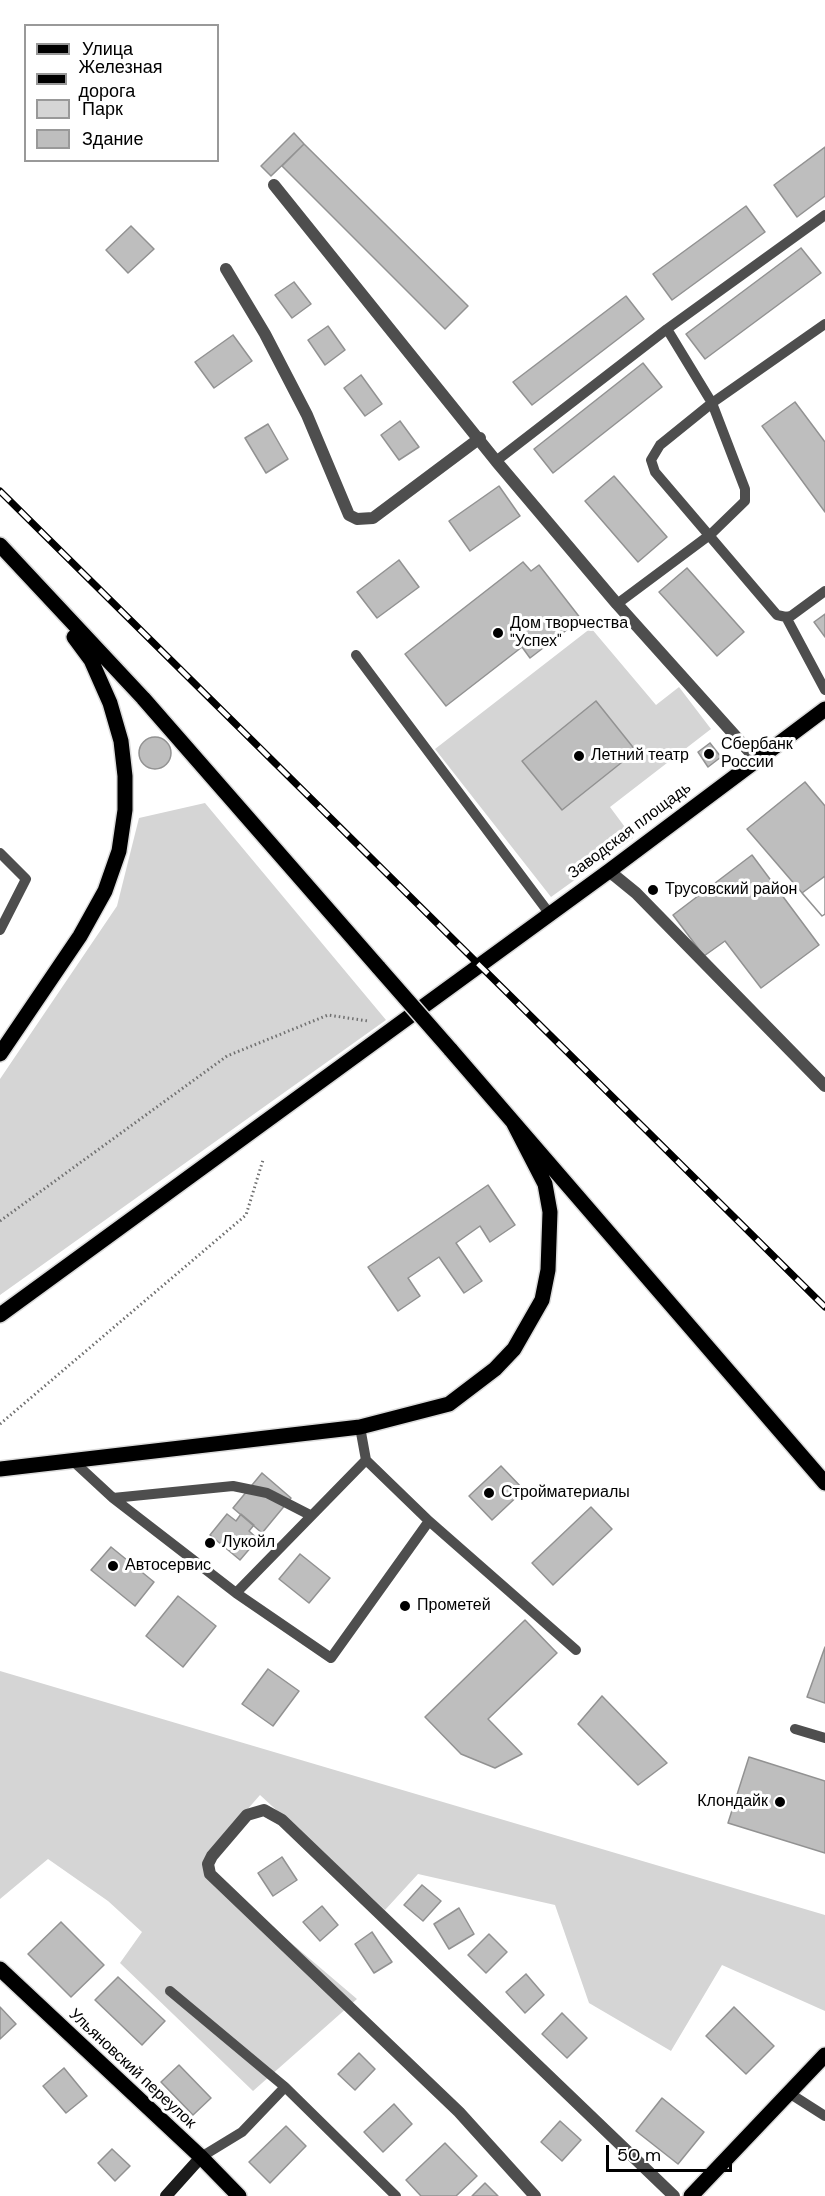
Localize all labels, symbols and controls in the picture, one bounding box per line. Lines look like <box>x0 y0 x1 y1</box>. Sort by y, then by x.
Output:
legend <box>24 24 219 162</box>
text: Улица <box>82 37 133 61</box>
text: Железная дорога <box>79 55 162 103</box>
text: Парк <box>82 97 123 121</box>
text: Здание <box>82 127 143 151</box>
place label: Дом творчества "Успех" <box>510 614 628 652</box>
marker: Дом творчества "Успех" <box>491 626 505 640</box>
place label: Сбербанк России <box>721 735 793 773</box>
place label: Летний театр <box>591 746 689 766</box>
marker: Сбербанк России <box>702 747 716 761</box>
marker: Летний театр <box>572 749 586 763</box>
street label: Заводская площадь <box>565 779 695 883</box>
place label: Трусовский район <box>665 880 797 900</box>
marker: Трусовский район <box>646 883 660 897</box>
place label: Стройматериалы <box>501 1483 630 1503</box>
marker: Стройматериалы <box>482 1486 496 1500</box>
place label: Лукойл <box>222 1533 275 1553</box>
marker: Лукойл <box>203 1536 217 1550</box>
place label: Автосервис <box>125 1556 211 1576</box>
marker: Автосервис <box>106 1559 120 1573</box>
place label: Прометей <box>417 1596 491 1616</box>
marker: Прометей <box>398 1599 412 1613</box>
place label: Клондайк <box>697 1792 768 1812</box>
marker: Клондайк <box>773 1795 787 1809</box>
street label: Ульяновский переулок <box>64 2005 200 2133</box>
scale bar <box>609 2133 735 2171</box>
text: 50 m <box>617 2143 661 2167</box>

